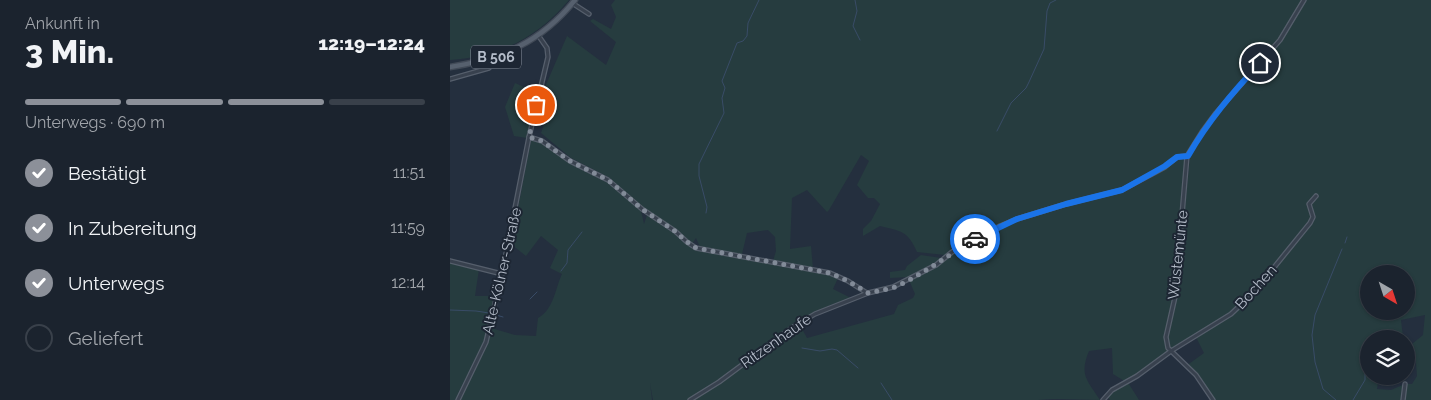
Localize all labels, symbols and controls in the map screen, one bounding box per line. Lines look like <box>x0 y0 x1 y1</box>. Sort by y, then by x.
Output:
text: Ankunft in <box>25 14 100 33</box>
text: 12:19–12:24 <box>318 32 425 54</box>
text: 3 Min. <box>25 33 114 70</box>
pin <box>1239 42 1281 84</box>
road number: B 506 <box>471 46 521 68</box>
icon: home <box>1246 49 1274 77</box>
pin <box>515 84 557 126</box>
icon: bag <box>522 91 550 119</box>
text: Unterwegs · 690 m <box>25 113 165 132</box>
icon: check <box>25 159 53 187</box>
text: Bestätigt <box>68 162 146 184</box>
text: 11:51 <box>393 163 425 182</box>
street label: Alte-Kölner-Straße <box>479 206 525 336</box>
street label: Wüstemünte <box>1164 209 1192 301</box>
icon: check <box>25 214 53 242</box>
courier <box>950 214 1000 264</box>
text: In Zubereitung <box>68 217 197 239</box>
text: 11:59 <box>390 218 425 237</box>
icon: car <box>961 225 989 253</box>
street label: Bochen <box>1231 261 1281 313</box>
north arrow <box>1360 265 1415 320</box>
map controls <box>1360 265 1415 385</box>
icon: check <box>25 269 53 297</box>
text: Unterwegs <box>68 272 164 294</box>
text: 12:14 <box>391 273 425 292</box>
street label: Ritzenhaufe <box>737 310 815 372</box>
text: Geliefert <box>68 327 143 349</box>
button: layers <box>1360 330 1415 385</box>

